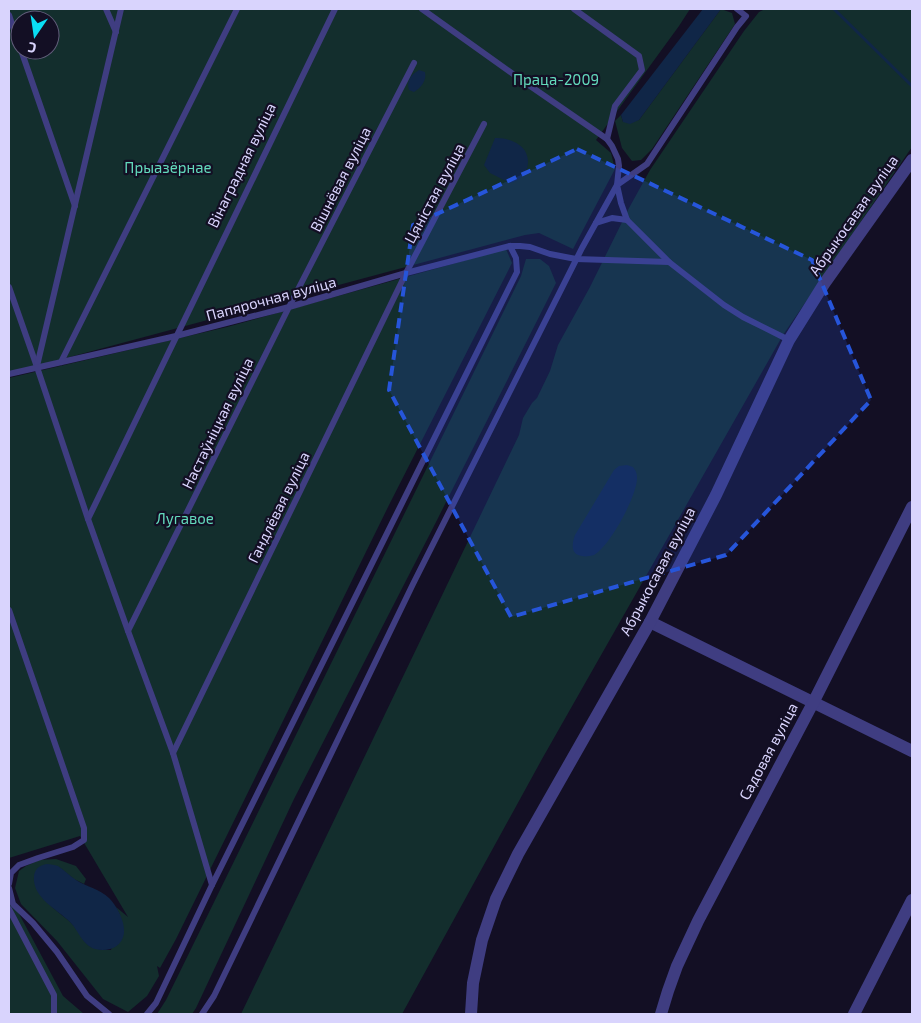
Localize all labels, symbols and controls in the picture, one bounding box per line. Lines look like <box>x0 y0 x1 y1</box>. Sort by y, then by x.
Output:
north arrow <box>10 10 60 60</box>
text: С <box>26 39 38 57</box>
park label: Праца-2009 <box>513 70 599 88</box>
street label: Вінаградная вуліца <box>203 100 280 231</box>
street label: Вішнёвая вуліца <box>306 124 375 235</box>
street label: Цяністая вуліца <box>400 140 469 247</box>
street label: Абрыкосавая вуліца <box>805 151 902 279</box>
park label: Прыазёрнае <box>124 158 212 176</box>
street label: Папярочная вуліца <box>204 272 338 325</box>
street label: Настаўніцкая вуліца <box>177 355 257 492</box>
street label: Гандлёвая вуліца <box>243 448 314 566</box>
street label: Абрыкосавая вуліца <box>616 504 699 639</box>
park label: Лугавое <box>156 509 214 528</box>
street label: Садовая вуліца <box>735 699 802 803</box>

